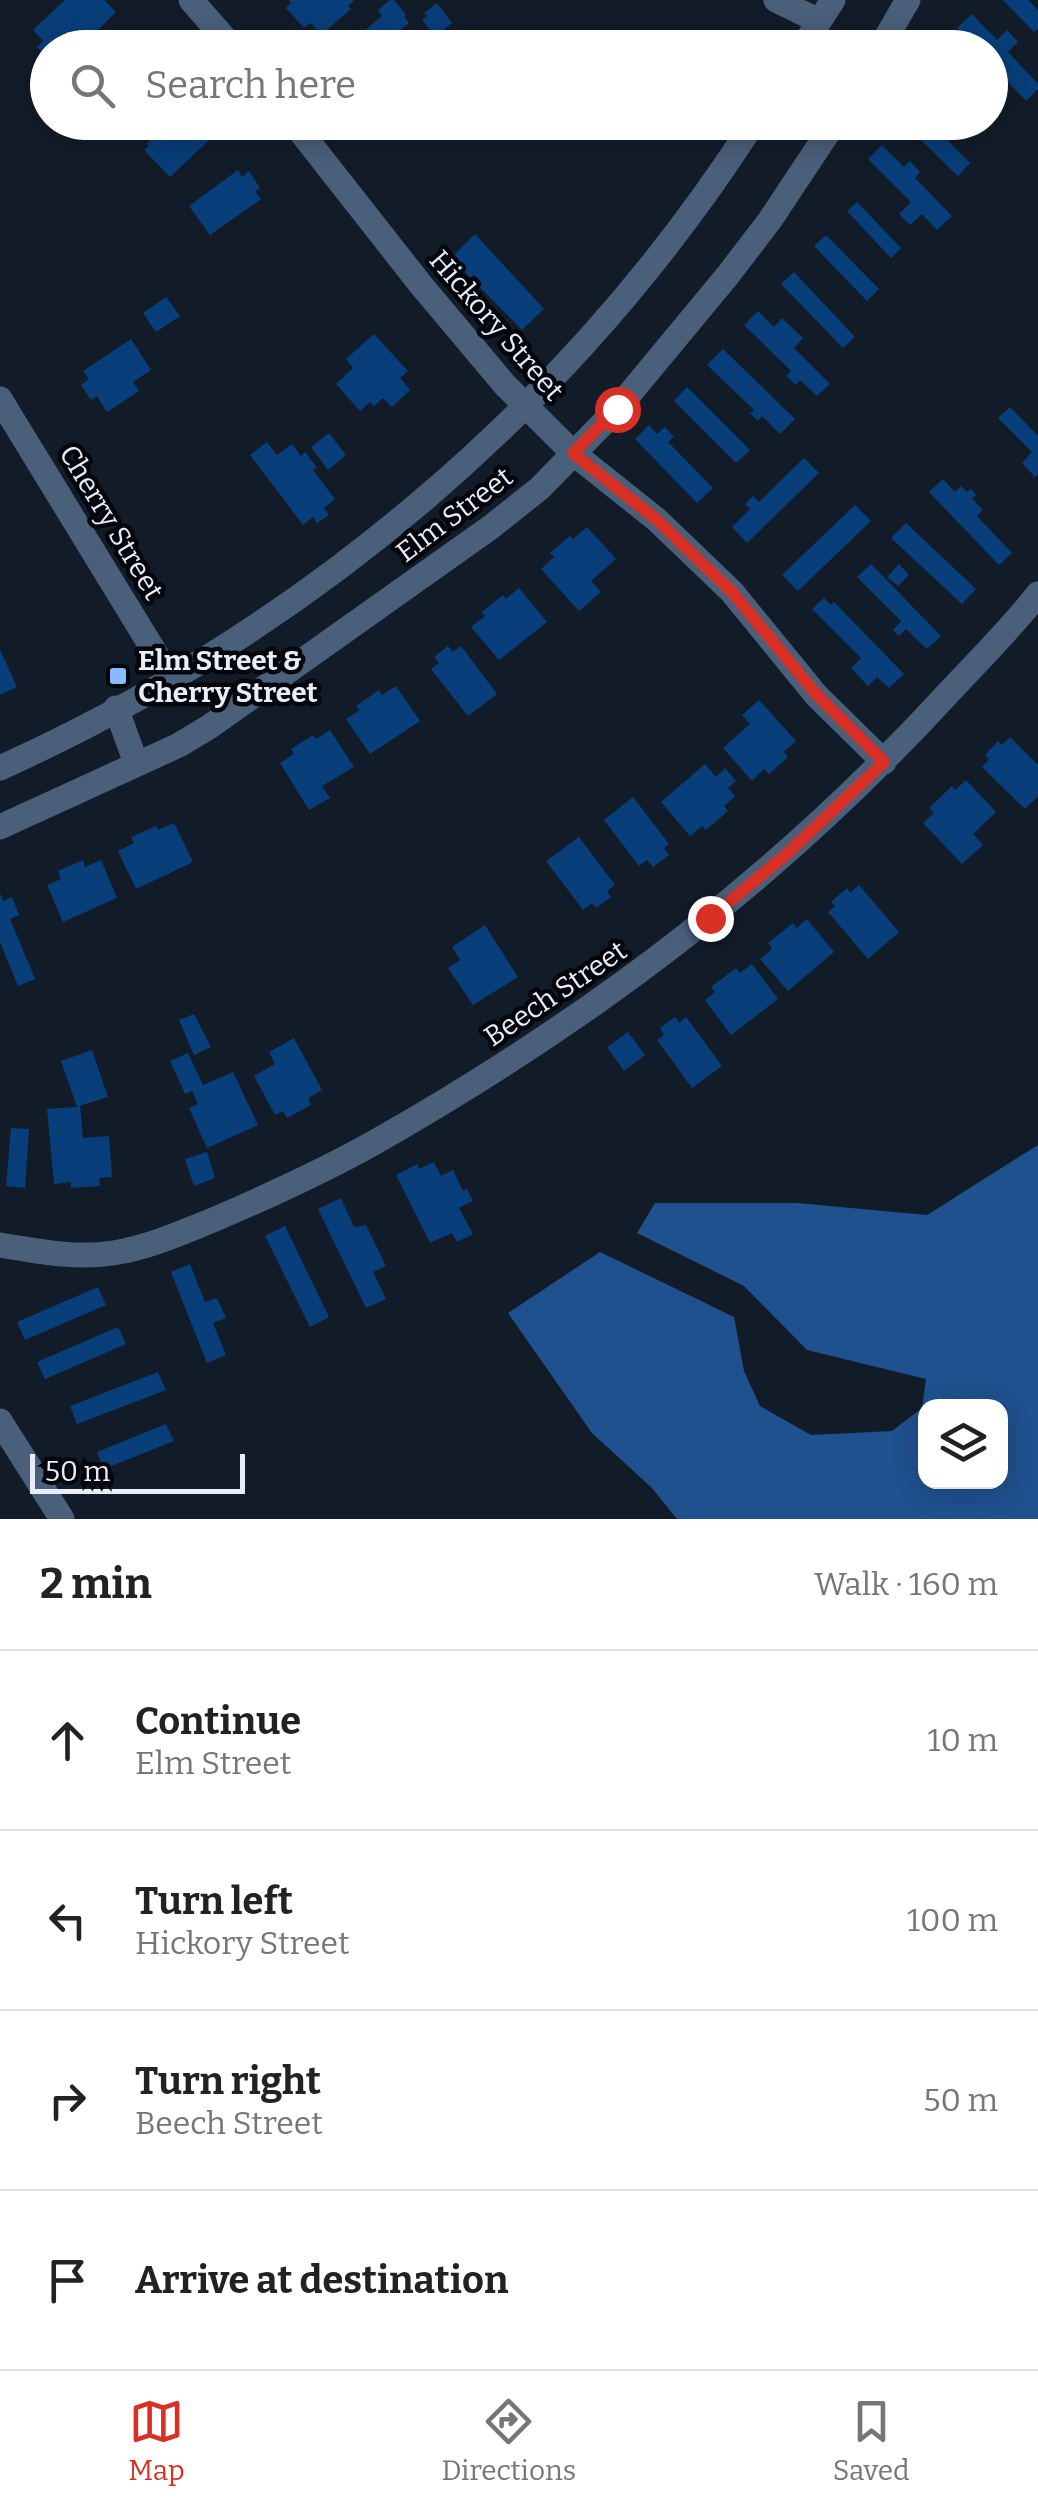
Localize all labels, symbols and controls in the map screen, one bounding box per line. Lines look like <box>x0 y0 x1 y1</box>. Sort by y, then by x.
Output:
search box <box>30 30 1008 140</box>
icon: search <box>65 58 120 113</box>
text: Search here <box>145 62 356 108</box>
street label: Hickory Street <box>423 244 571 407</box>
route start <box>595 387 641 433</box>
street label: Cherry Street <box>53 439 171 605</box>
street label: Elm Street <box>390 460 519 569</box>
place label: Elm Street & Cherry Street <box>138 644 318 709</box>
marker: Elm Street & Cherry Street <box>107 665 129 687</box>
route end <box>688 896 734 942</box>
street label: Beech Street <box>478 934 633 1053</box>
map controls <box>918 1399 1008 1489</box>
button: layers <box>918 1399 1008 1489</box>
scale bar <box>30 1449 245 1494</box>
text: 50 m <box>45 1455 110 1488</box>
text: 2 min <box>40 1559 152 1609</box>
text: Walk · 160 m <box>814 1565 998 1603</box>
text: Continue <box>135 1698 301 1744</box>
icon: ahead <box>40 1713 95 1768</box>
text: 10 m <box>928 1721 998 1759</box>
text: Elm Street <box>135 1744 291 1782</box>
text: Turn left <box>135 1878 293 1924</box>
icon: left <box>40 1893 95 1948</box>
text: 100 m <box>907 1901 998 1939</box>
text: Hickory Street <box>135 1924 350 1962</box>
text: Turn right <box>135 2058 321 2104</box>
icon: right <box>40 2073 95 2128</box>
text: 50 m <box>923 2081 998 2119</box>
text: Beech Street <box>135 2104 323 2142</box>
icon: arrive <box>40 2253 95 2308</box>
text: Arrive at destination <box>135 2257 508 2303</box>
tab: Map <box>128 2394 185 2487</box>
tab: Directions <box>441 2394 576 2487</box>
tab: Saved <box>833 2394 910 2487</box>

